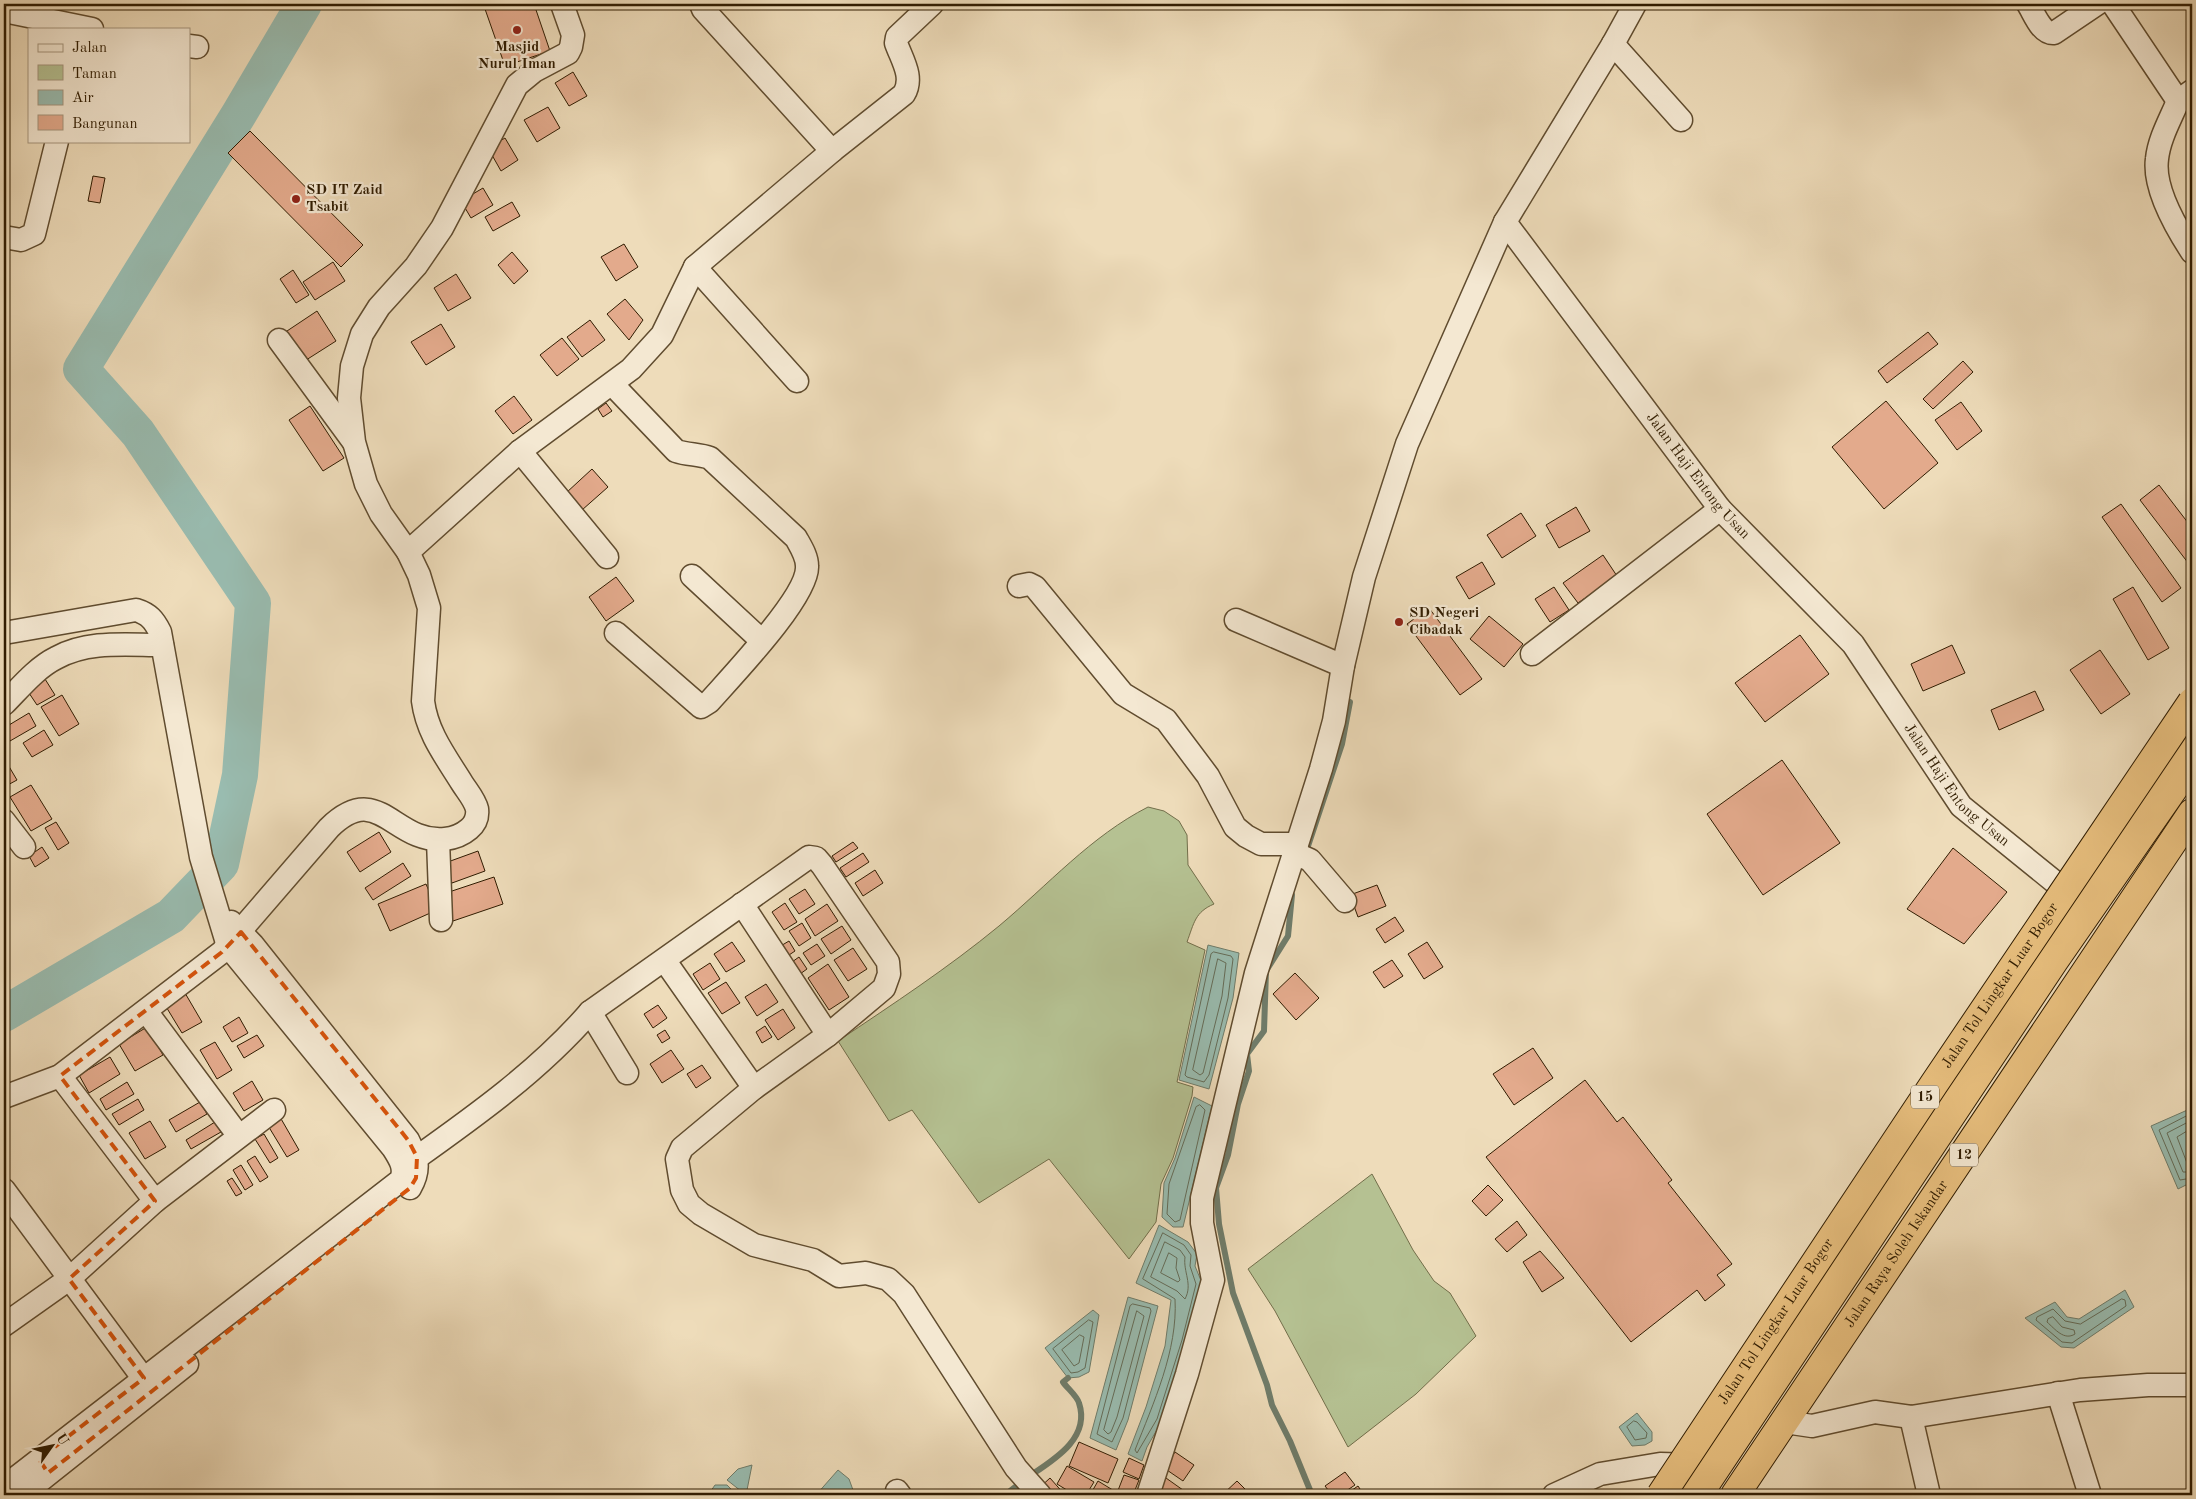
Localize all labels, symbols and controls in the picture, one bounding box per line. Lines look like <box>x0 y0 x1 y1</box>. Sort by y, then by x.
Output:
marker: Masjid Nurul Iman <box>511 24 523 36</box>
legend <box>28 28 190 142</box>
place label: Masjid Nurul Iman <box>478 40 556 72</box>
text: Jalan <box>72 41 107 56</box>
text: Taman <box>72 67 117 82</box>
text: Air <box>72 91 94 106</box>
text: Bangunan <box>72 117 138 132</box>
place label: SD IT Zaid Tsabit <box>306 183 383 215</box>
marker: SD IT Zaid Tsabit <box>290 193 302 205</box>
street label: Jalan Haji Entong Usan <box>1643 410 1753 542</box>
place label: SD Negeri Cibadak <box>1409 606 1479 638</box>
marker: SD Negeri Cibadak <box>1393 616 1405 628</box>
street label: Jalan Haji Entong Usan <box>1901 721 2012 849</box>
street label: Jalan Tol Lingkar Luar Bogor <box>1939 900 2061 1071</box>
road number: 15 <box>1911 1086 1939 1108</box>
road number: 12 <box>1950 1144 1978 1166</box>
street label: Jalan Raya Soleh Iskandar <box>1842 1178 1951 1330</box>
street label: Jalan Tol Lingkar Luar Bogor <box>1716 1236 1837 1408</box>
north arrow <box>28 1422 78 1472</box>
text: U <box>53 1431 71 1448</box>

